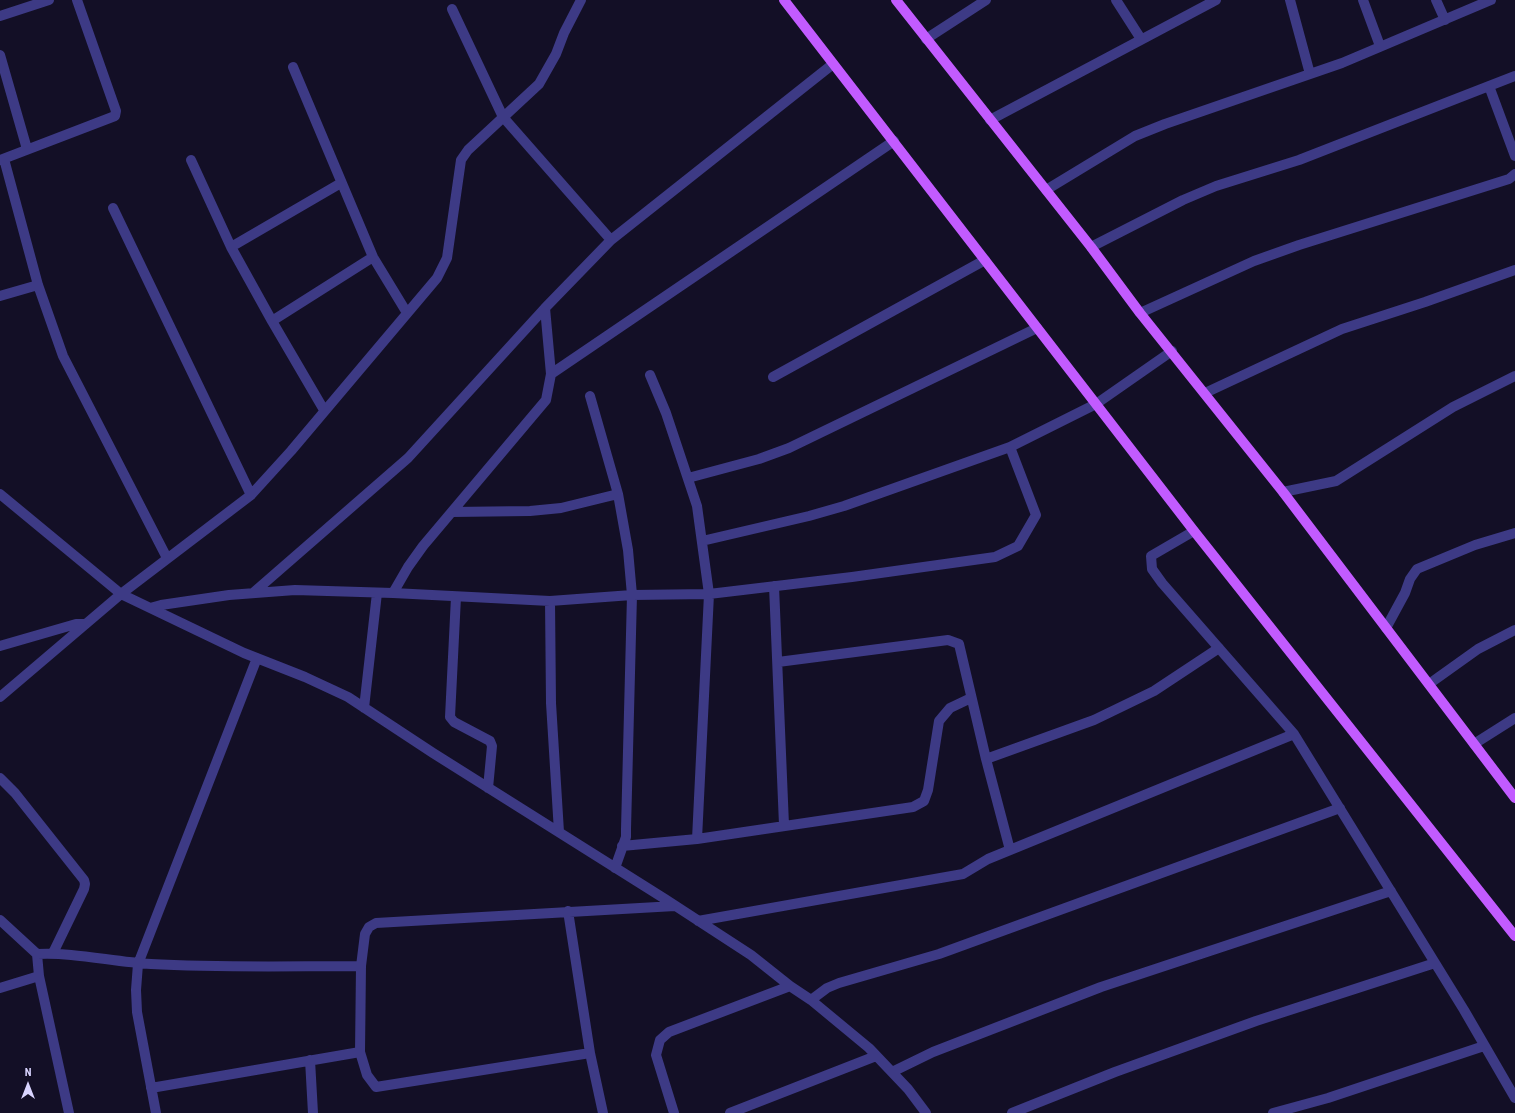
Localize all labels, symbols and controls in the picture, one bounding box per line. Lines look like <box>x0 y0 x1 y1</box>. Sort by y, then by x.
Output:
north arrow <box>8 1065 48 1105</box>
text: N <box>25 1066 31 1079</box>

